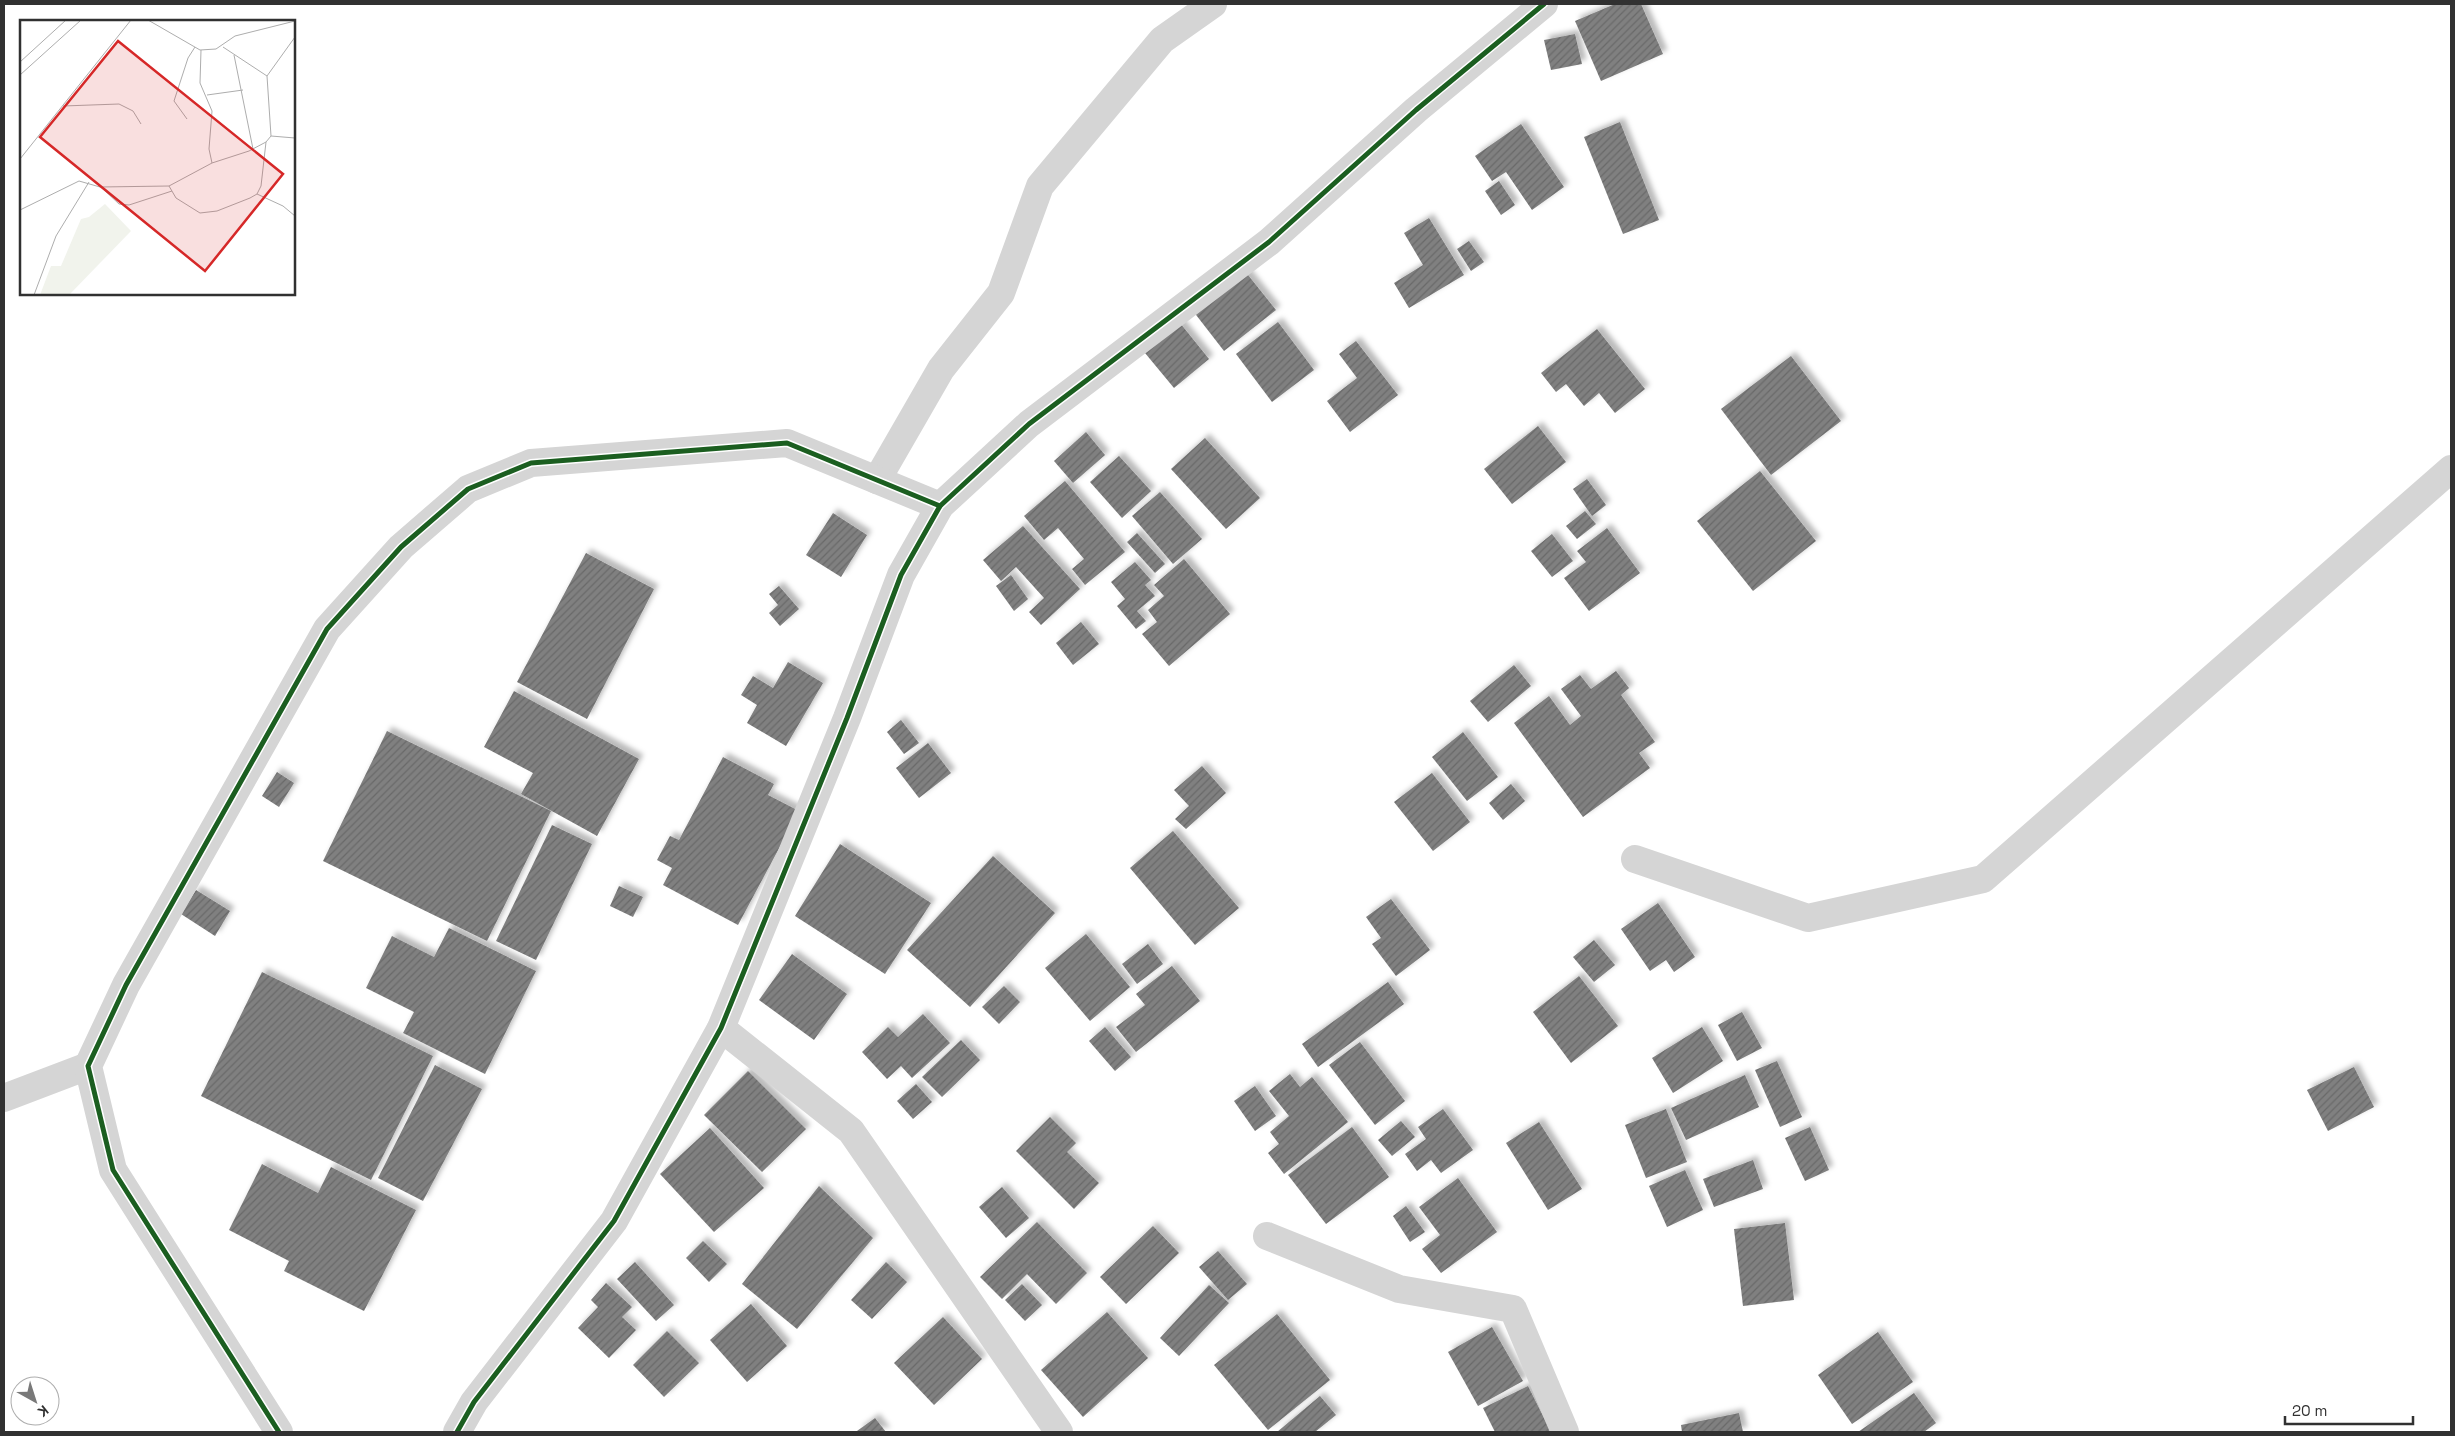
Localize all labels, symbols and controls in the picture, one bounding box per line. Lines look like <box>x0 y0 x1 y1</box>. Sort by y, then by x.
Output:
inset map <box>20 20 295 295</box>
north arrow <box>10 1376 60 1426</box>
scale bar <box>2285 1394 2412 1426</box>
text: K <box>34 1401 52 1421</box>
text: 20 m <box>2292 1401 2327 1420</box>

